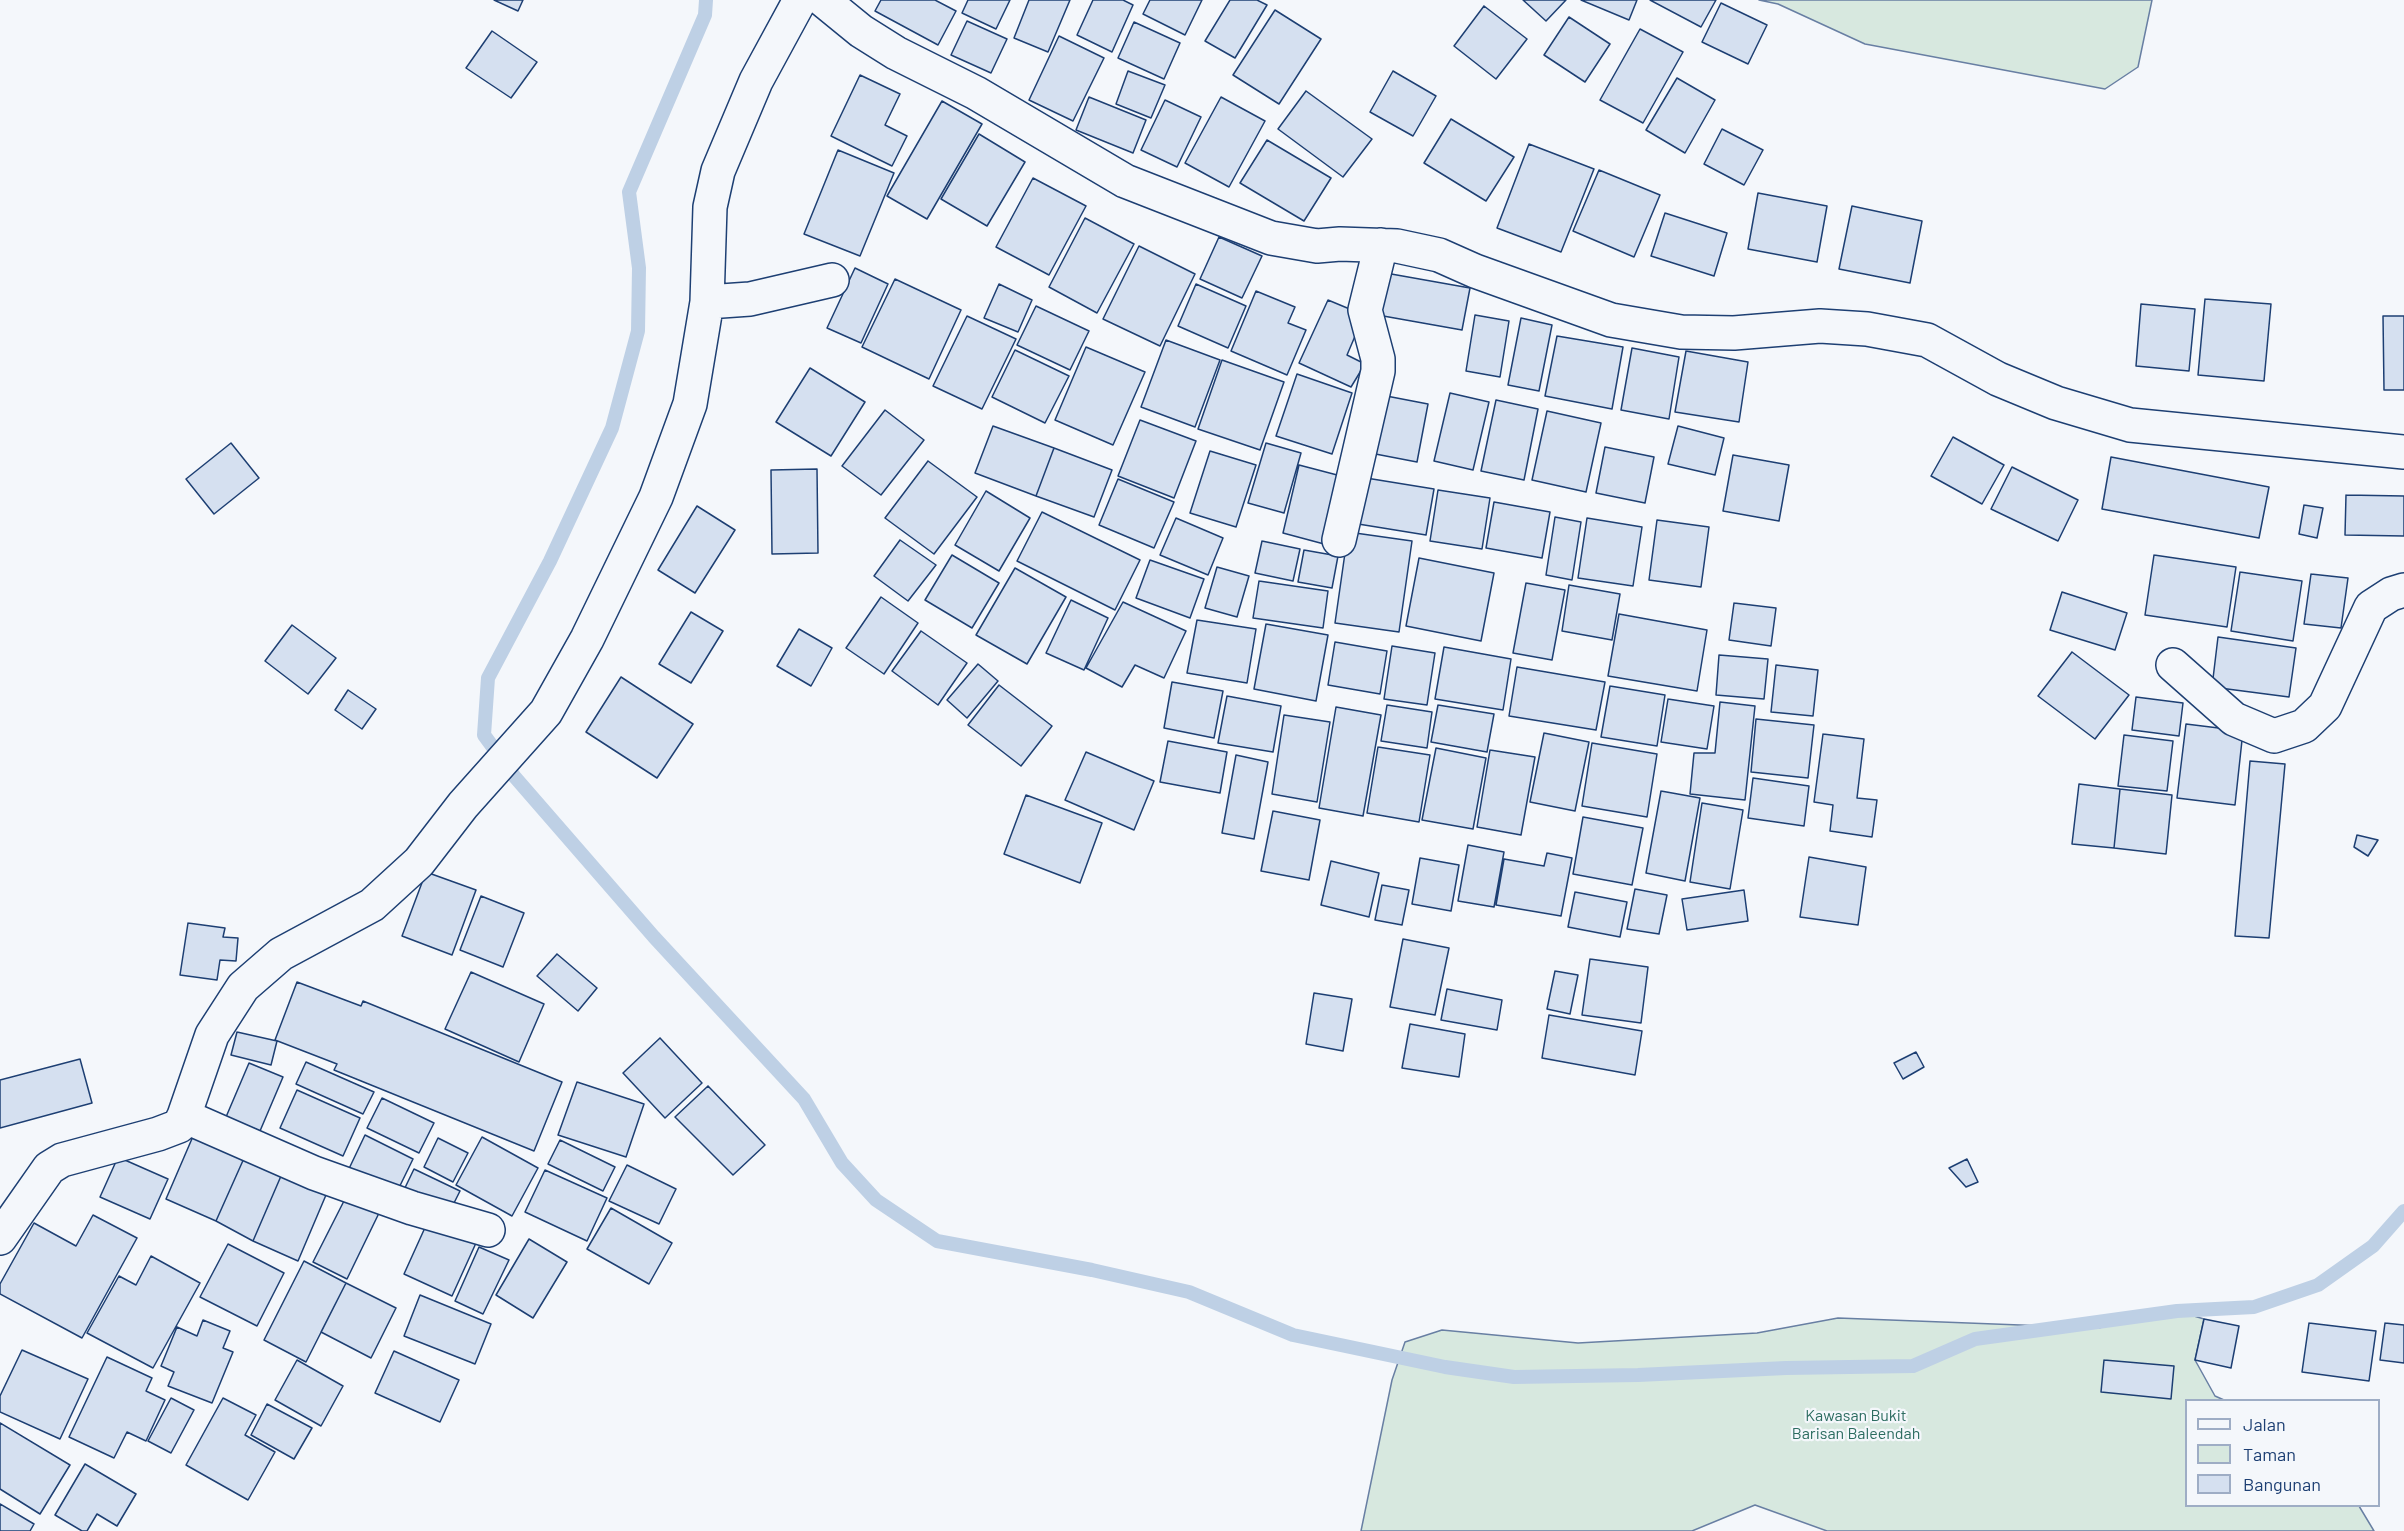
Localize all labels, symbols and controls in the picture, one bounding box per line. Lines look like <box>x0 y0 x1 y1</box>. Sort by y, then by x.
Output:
legend <box>2185 1399 2380 1507</box>
park label: Kawasan Bukit Barisan Baleendah <box>1792 1406 1920 1444</box>
text: Jalan <box>2243 1413 2286 1435</box>
text: Taman <box>2243 1443 2296 1465</box>
text: Bangunan <box>2243 1473 2321 1495</box>

